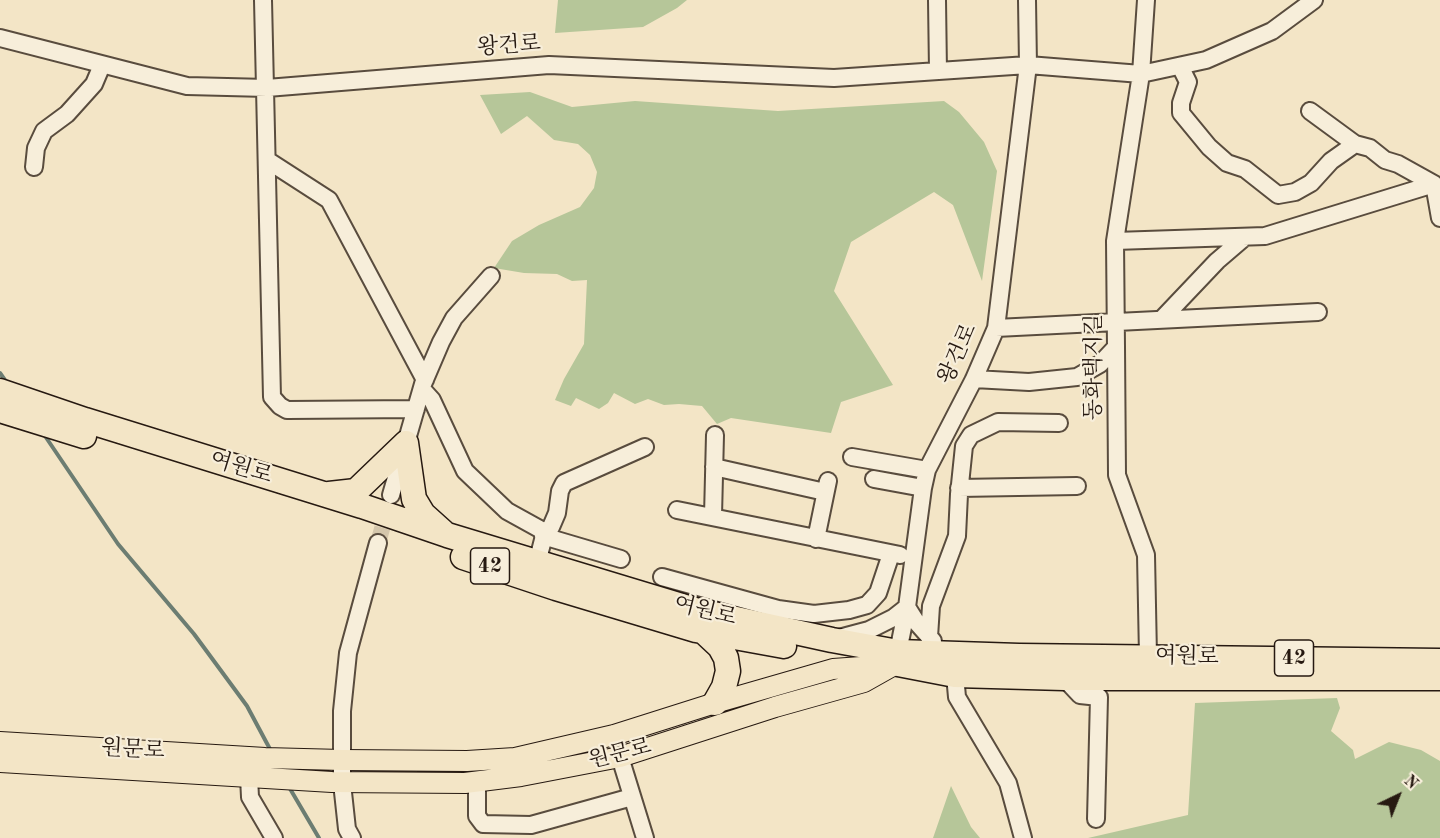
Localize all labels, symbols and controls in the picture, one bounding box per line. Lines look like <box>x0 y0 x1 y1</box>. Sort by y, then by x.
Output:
street label: 왕건로 <box>476 31 542 61</box>
street label: 동화택지길 <box>1081 314 1107 420</box>
street label: 왕건로 <box>933 320 983 388</box>
street label: 여원로 <box>207 446 275 490</box>
road number: 42 <box>470 548 510 584</box>
street label: 여원로 <box>671 590 739 632</box>
road number: 42 <box>1274 640 1314 676</box>
street label: 여원로 <box>1155 643 1219 671</box>
street label: 원문로 <box>586 733 654 775</box>
street label: 원문로 <box>100 735 166 765</box>
north arrow <box>1368 766 1428 826</box>
text: N <box>1400 773 1420 793</box>

